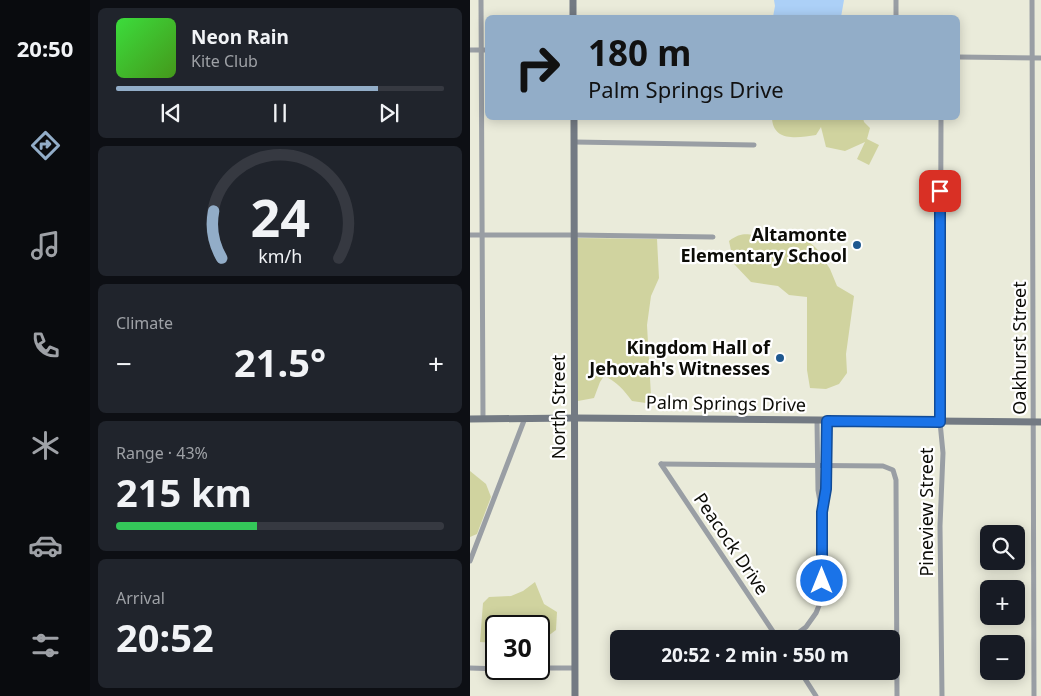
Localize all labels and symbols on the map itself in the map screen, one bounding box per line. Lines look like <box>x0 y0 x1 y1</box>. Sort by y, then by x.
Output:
pin <box>919 170 961 212</box>
place label: Altamonte Elementary School <box>680 222 847 267</box>
marker: Altamonte Elementary School <box>851 239 863 251</box>
street label: Oakhurst Street <box>1007 281 1031 415</box>
place label: Kingdom Hall of Jehovah's Witnesses <box>587 335 771 380</box>
marker: Kingdom Hall of Jehovah's Witnesses <box>774 352 786 364</box>
street label: North Street <box>546 354 570 459</box>
street label: Palm Springs Drive <box>646 390 806 416</box>
street label: Pineview Street <box>914 447 938 577</box>
street label: Peacock Drive <box>689 488 775 599</box>
position arrow <box>795 554 847 606</box>
speed limit sign: 30 <box>485 615 550 680</box>

